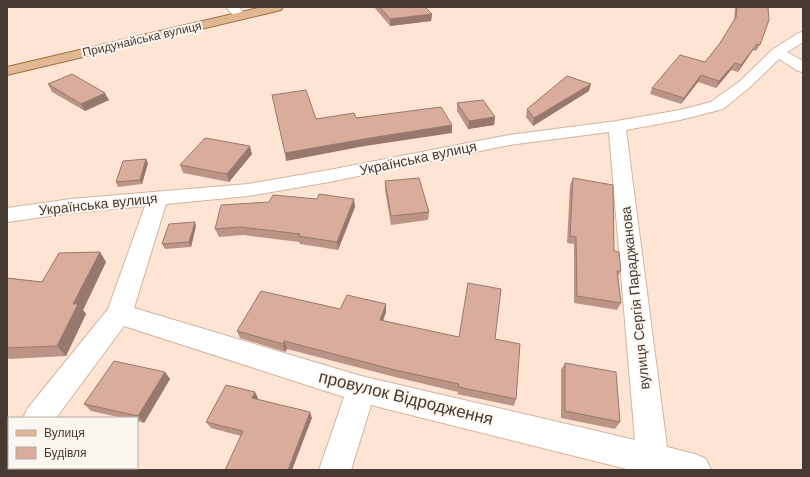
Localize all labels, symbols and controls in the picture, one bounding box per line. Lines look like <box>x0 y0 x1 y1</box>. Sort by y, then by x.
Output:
street label: Придунайська вулиця <box>81 18 203 60</box>
street label: Українська вулиця <box>358 138 478 178</box>
street label: Українська вулиця <box>38 190 158 218</box>
street label: вулиця Сергія Параджанова <box>617 205 653 390</box>
street label: провулок Відродження <box>317 367 495 429</box>
legend <box>8 417 138 469</box>
text: Вулиця <box>44 426 85 440</box>
text: Будівля <box>44 446 86 460</box>

